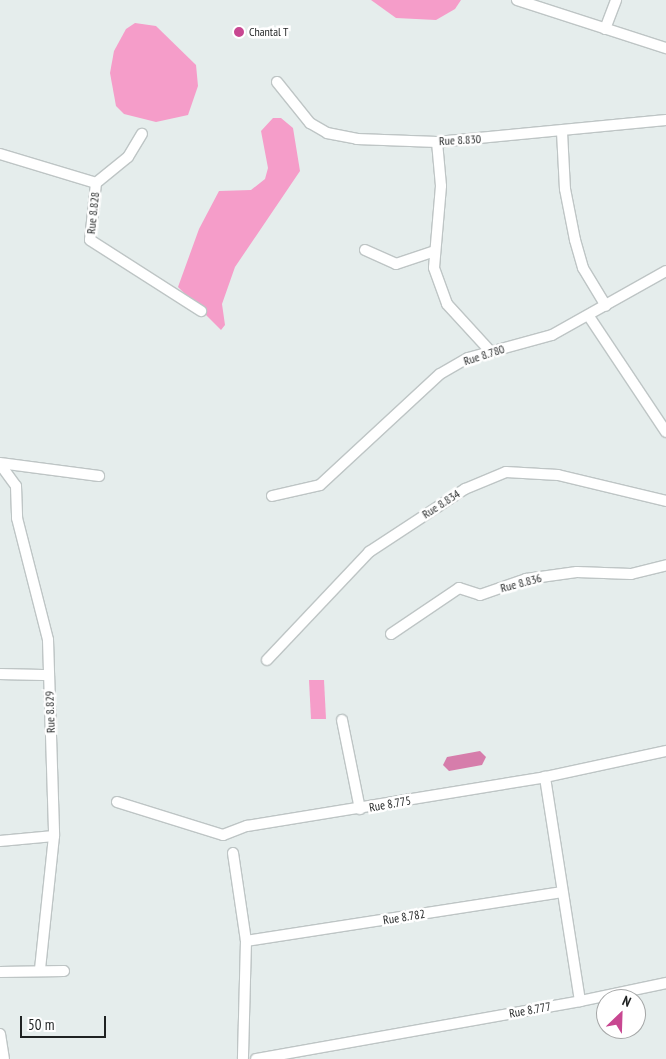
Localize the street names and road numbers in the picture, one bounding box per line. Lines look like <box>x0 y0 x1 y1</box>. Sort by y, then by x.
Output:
street label: Rue 8.830 <box>439 132 481 148</box>
street label: Rue 8.828 <box>84 191 102 235</box>
street label: Rue 8.780 <box>462 342 506 368</box>
street label: Rue 8.834 <box>419 486 463 522</box>
street label: Rue 8.836 <box>499 571 543 595</box>
street label: Rue 8.829 <box>42 691 58 733</box>
street label: Rue 8.775 <box>368 793 412 815</box>
street label: Rue 8.782 <box>382 907 426 927</box>
street label: Rue 8.777 <box>508 999 552 1021</box>

